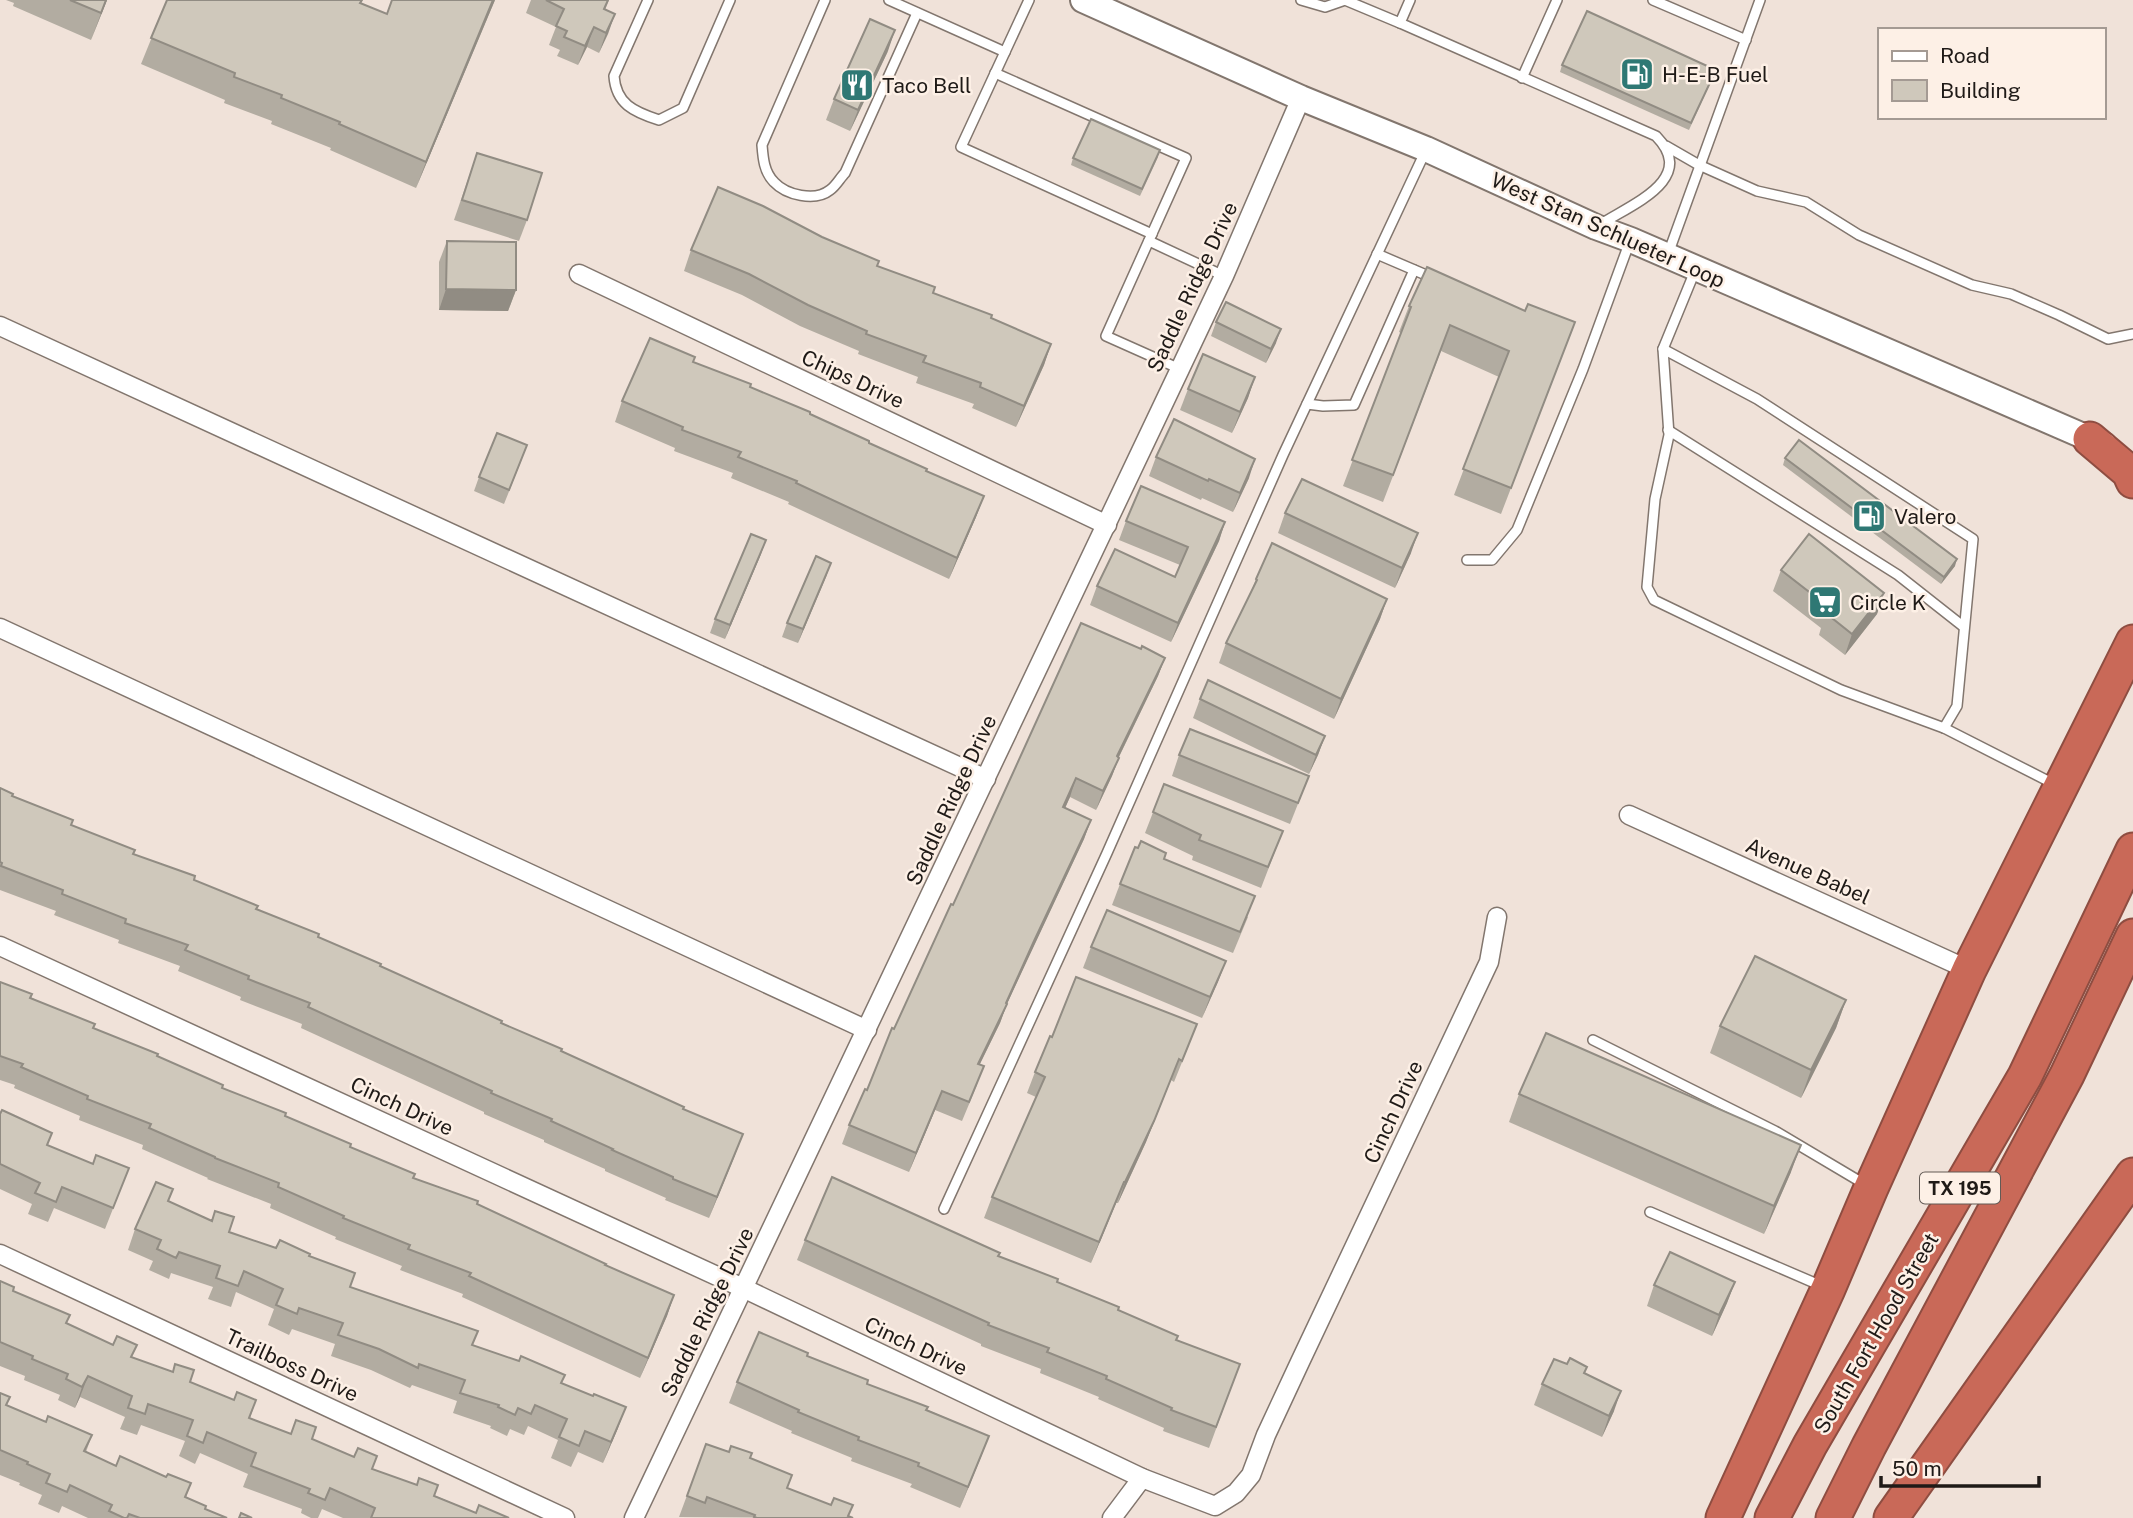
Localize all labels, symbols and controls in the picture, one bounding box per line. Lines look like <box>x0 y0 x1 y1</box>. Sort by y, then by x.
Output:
legend <box>1878 28 2105 119</box>
text: Road <box>1940 43 1990 68</box>
fuel station icon: H-E-B Fuel <box>1618 55 1656 93</box>
place label: H-E-B Fuel <box>1662 62 1768 87</box>
restaurant icon: Taco Bell <box>838 66 876 104</box>
place label: Taco Bell <box>882 73 971 98</box>
text: Building <box>1940 78 2021 103</box>
street label: West Stan Schlueter Loop <box>1487 167 1729 293</box>
street label: Saddle Ridge Drive <box>1142 198 1242 376</box>
street label: Chips Drive <box>798 344 908 414</box>
fuel station icon: Valero <box>1850 497 1888 535</box>
place label: Valero <box>1894 504 1956 529</box>
supermarket icon: Circle K <box>1806 583 1844 621</box>
place label: Circle K <box>1850 590 1926 615</box>
street label: Saddle Ridge Drive <box>901 711 1001 889</box>
street label: Avenue Babel <box>1742 832 1874 910</box>
street label: Cinch Drive <box>1358 1057 1428 1167</box>
street label: Cinch Drive <box>347 1071 457 1141</box>
road number: TX 195 <box>1920 1172 2000 1204</box>
street label: Saddle Ridge Drive <box>655 1223 759 1401</box>
street label: South Fort Hood Street <box>1808 1228 1944 1438</box>
street label: Cinch Drive <box>861 1311 971 1381</box>
street label: Trailboss Drive <box>222 1323 362 1407</box>
scale bar <box>1881 1444 2038 1488</box>
text: 50 m <box>1892 1456 1942 1481</box>

